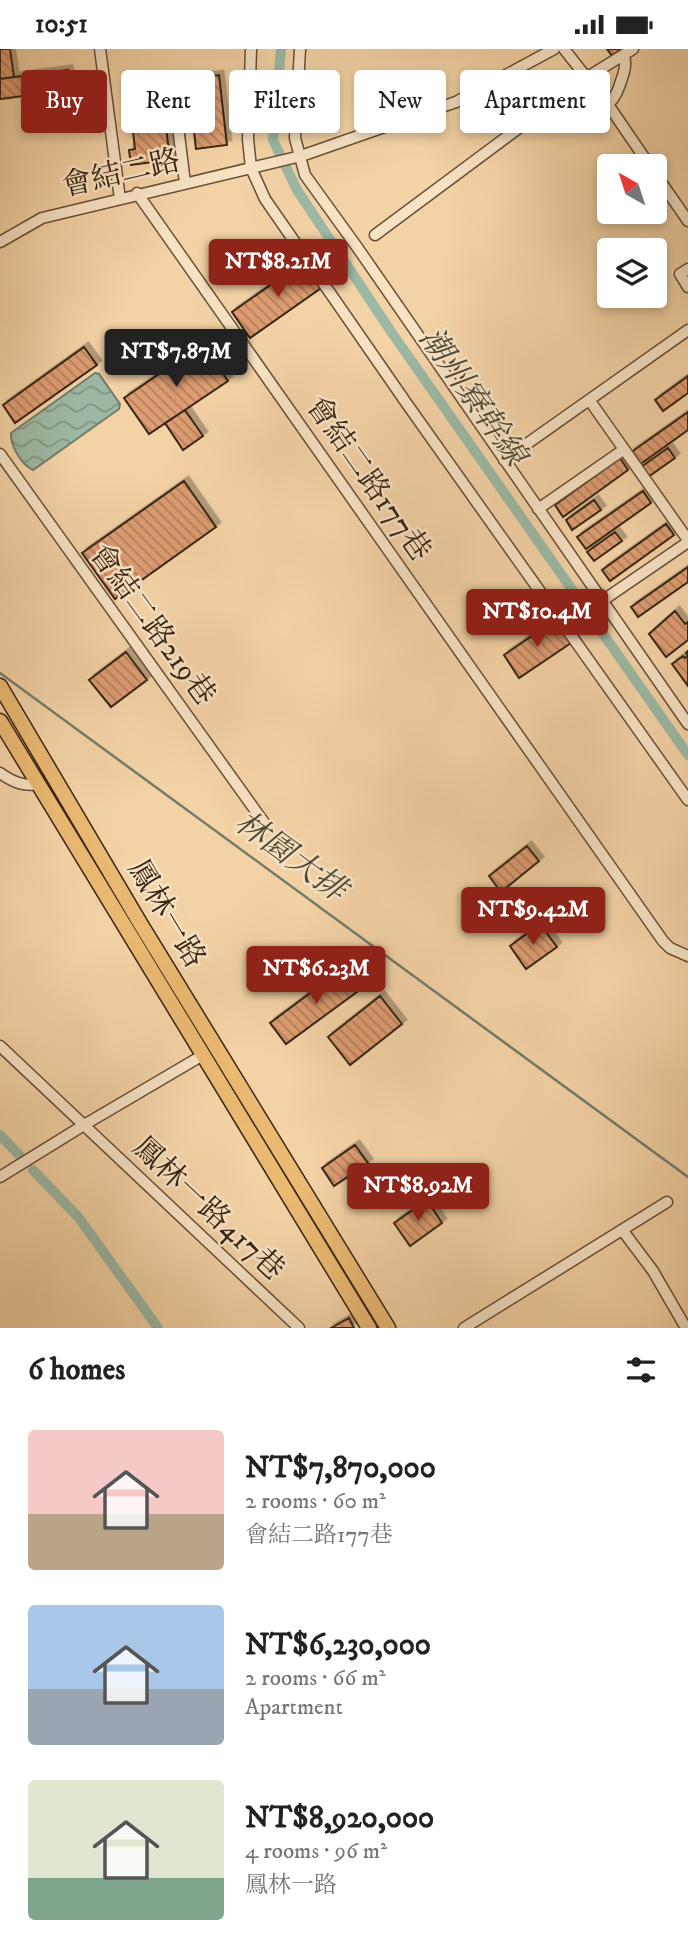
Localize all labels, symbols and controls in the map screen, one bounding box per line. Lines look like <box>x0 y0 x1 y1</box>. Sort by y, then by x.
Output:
text: 10:51 <box>35 8 88 41</box>
chip: Buy <box>21 70 107 133</box>
chip: Rent <box>121 70 215 133</box>
chip: Filters <box>229 70 340 133</box>
chip: New <box>354 70 446 133</box>
chip: Apartment <box>460 70 610 133</box>
street label: 會結二路 <box>58 142 184 206</box>
north arrow <box>597 154 667 224</box>
map controls <box>597 154 667 308</box>
button: layers <box>597 238 667 308</box>
pin: NT$8.21M <box>206 239 350 299</box>
text: NT$8.21M <box>225 247 331 276</box>
water label: 潮州寮幹線 <box>410 320 536 476</box>
pin: NT$7.87M <box>104 329 248 389</box>
text: NT$7.87M <box>121 337 231 366</box>
street label: 會結二路177巷 <box>298 389 438 569</box>
street label: 會結二路219巷 <box>81 537 223 713</box>
pin: NT$10.4M <box>465 589 609 649</box>
text: NT$10.4M <box>482 597 592 626</box>
water label: 林園大排 <box>226 803 357 913</box>
street label: 鳳林一路 <box>119 853 213 975</box>
pin: NT$9.42M <box>461 887 605 947</box>
text: NT$9.42M <box>477 895 589 924</box>
pin: NT$6.23M <box>244 947 388 1006</box>
text: NT$6.23M <box>262 954 370 983</box>
street label: 鳳林一路417巷 <box>124 1129 292 1289</box>
pin: NT$8.92M <box>346 1163 490 1223</box>
text: NT$8.92M <box>363 1171 473 1200</box>
icon: filters <box>622 1351 660 1389</box>
text: 6 homes <box>28 1352 125 1389</box>
text: NT$7,870,000 <box>245 1450 436 1487</box>
icon: home <box>84 1458 168 1542</box>
text: 2 rooms · 60 m² <box>245 1487 386 1516</box>
text: 會結二路177巷 <box>245 1521 393 1550</box>
text: NT$6,230,000 <box>245 1627 431 1664</box>
icon: home <box>84 1633 168 1717</box>
text: 2 rooms · 66 m² <box>245 1664 385 1693</box>
text: Apartment <box>245 1693 343 1722</box>
text: NT$8,920,000 <box>245 1800 434 1837</box>
icon: home <box>84 1808 168 1892</box>
text: 4 rooms · 96 m² <box>245 1837 387 1866</box>
text: 鳳林一路 <box>245 1871 337 1900</box>

